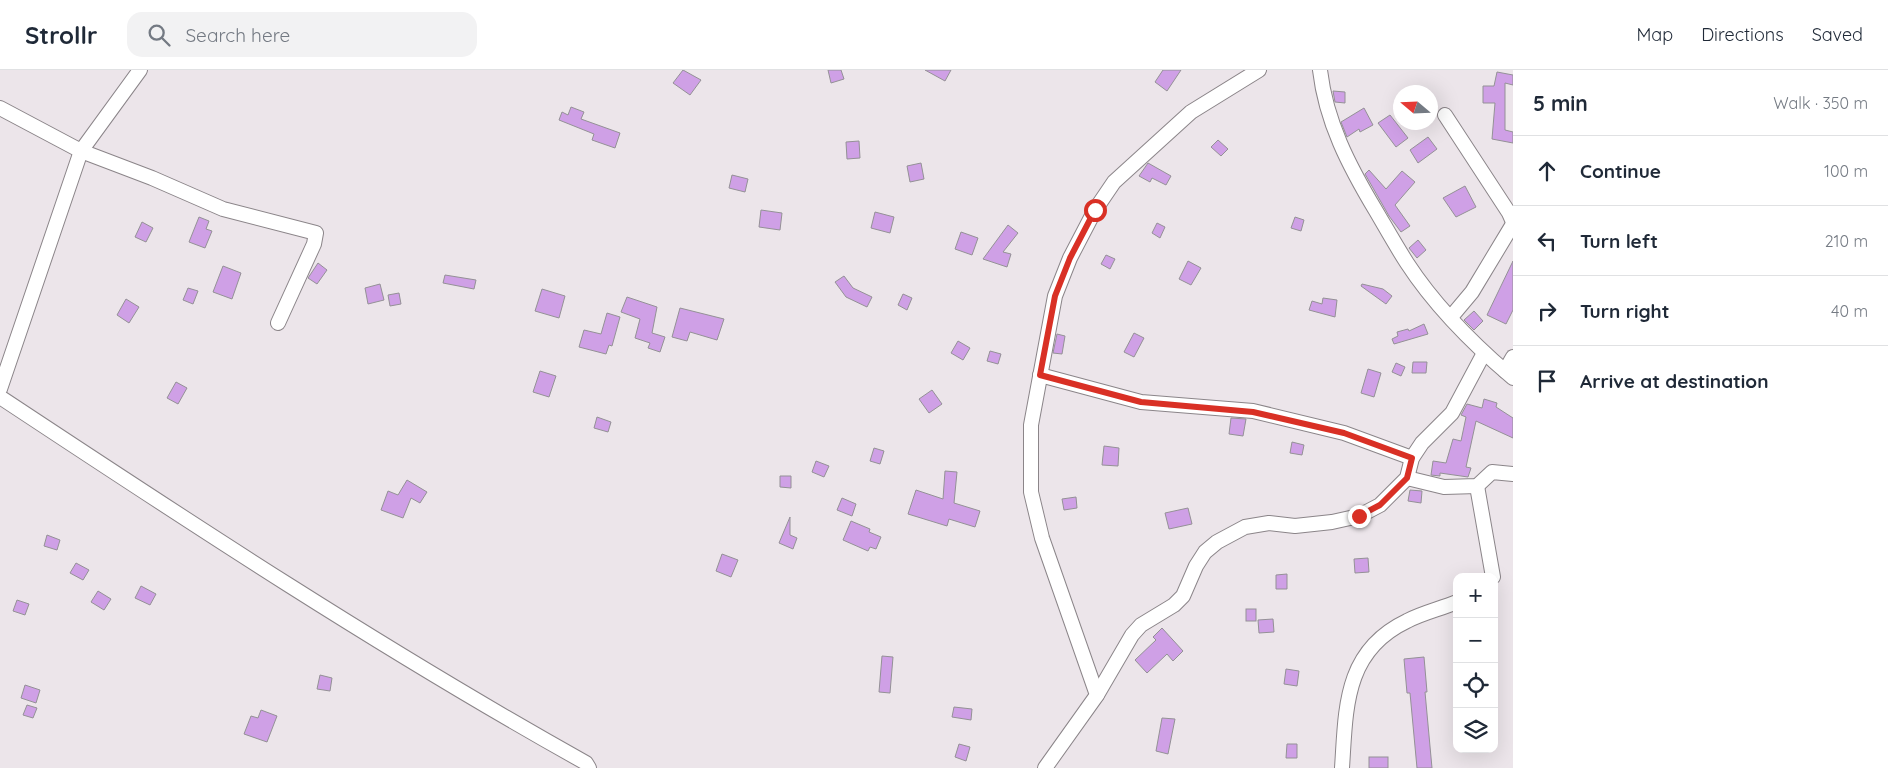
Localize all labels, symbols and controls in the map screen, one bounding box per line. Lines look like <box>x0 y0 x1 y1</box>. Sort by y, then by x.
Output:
search box <box>127 12 477 57</box>
text: Strollr <box>25 20 97 50</box>
icon: search <box>145 21 173 49</box>
text: Search here <box>185 23 290 47</box>
text: Map <box>1636 23 1673 46</box>
text: Directions <box>1701 23 1784 46</box>
text: Saved <box>1812 23 1863 46</box>
north arrow <box>1393 85 1438 130</box>
text: 5 min <box>1533 90 1588 116</box>
text: Walk · 350 m <box>1773 93 1868 113</box>
icon: ahead <box>1533 157 1561 185</box>
text: Continue <box>1580 159 1661 183</box>
text: 100 m <box>1824 161 1868 181</box>
route start <box>1084 199 1107 222</box>
icon: left <box>1533 227 1561 255</box>
text: Turn left <box>1580 229 1658 253</box>
text: 210 m <box>1825 231 1868 251</box>
icon: right <box>1533 297 1561 325</box>
text: Turn right <box>1580 299 1669 323</box>
text: 40 m <box>1831 301 1868 321</box>
icon: arrive <box>1533 367 1561 395</box>
text: Arrive at destination <box>1580 369 1769 393</box>
route end <box>1348 505 1371 528</box>
map controls <box>1453 573 1498 753</box>
button: + <box>1453 573 1498 618</box>
button: − <box>1453 618 1498 663</box>
button: locate <box>1453 663 1498 708</box>
button: layers <box>1453 708 1498 753</box>

